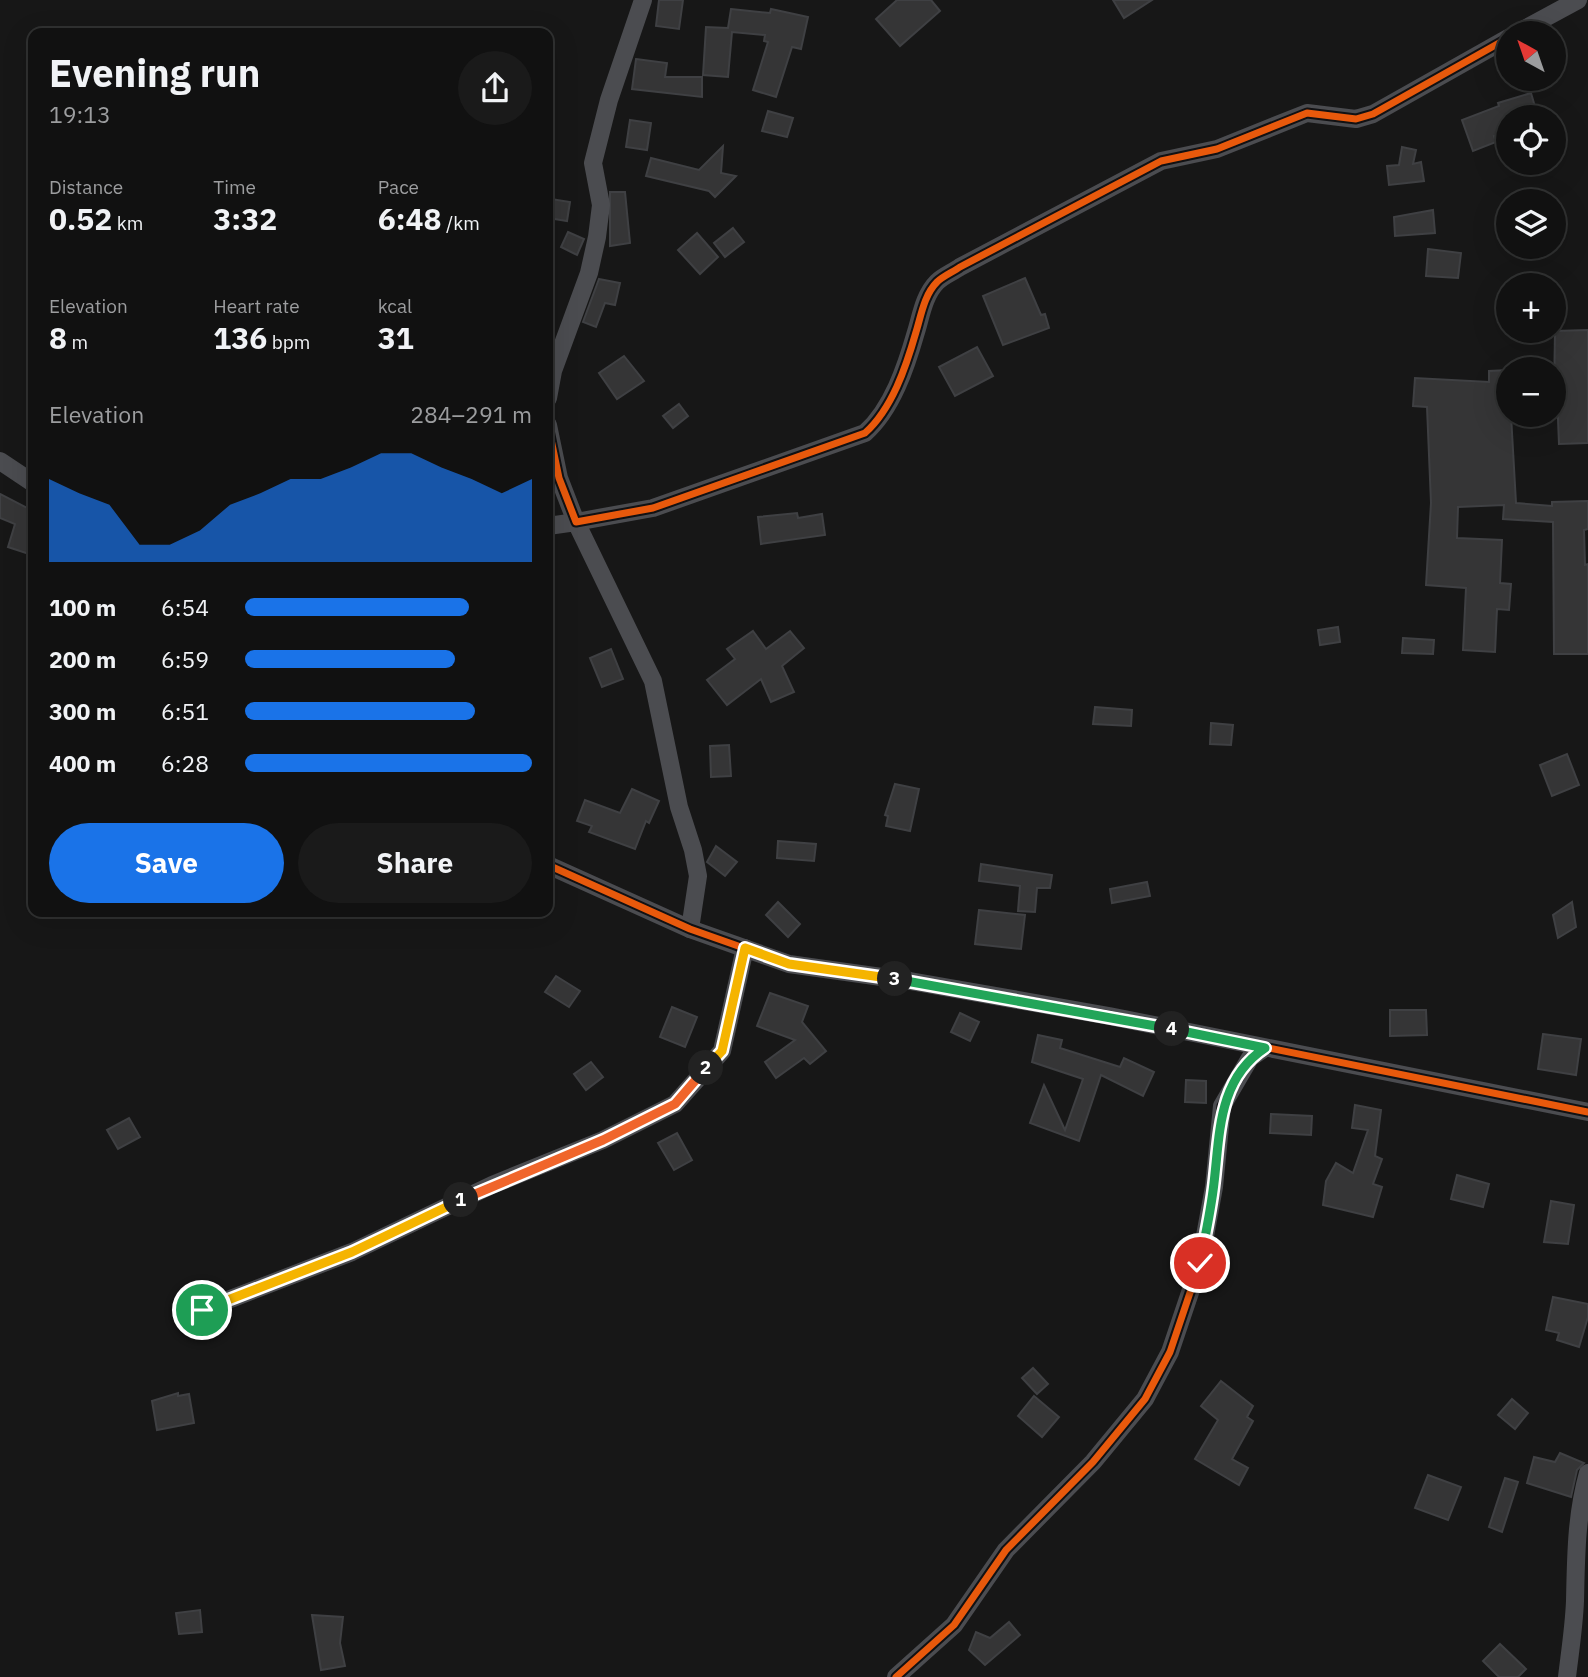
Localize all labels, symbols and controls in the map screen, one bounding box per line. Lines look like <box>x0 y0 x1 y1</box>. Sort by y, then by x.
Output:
north arrow <box>1496 21 1566 91</box>
map controls <box>1496 21 1566 427</box>
text: Evening run <box>49 48 260 97</box>
button: share <box>458 51 532 125</box>
text: 19:13 <box>49 99 111 129</box>
button: locate <box>1496 105 1566 175</box>
text: Distance <box>49 175 123 199</box>
text: Time <box>213 175 256 199</box>
text: Pace <box>378 175 419 199</box>
button: layers <box>1496 189 1566 259</box>
text: 0.52 <box>49 199 112 238</box>
text: 3:32 <box>213 199 277 238</box>
text: 6:48 <box>378 199 442 238</box>
text: km <box>112 211 143 235</box>
text: /km <box>442 211 480 235</box>
button: + <box>1496 273 1566 343</box>
text: Elevation <box>49 294 128 318</box>
text: Heart rate <box>213 294 300 318</box>
text: kcal <box>378 294 412 318</box>
text: 8 <box>49 318 67 357</box>
text: 136 <box>213 318 267 357</box>
text: 31 <box>378 318 414 357</box>
text: m <box>67 330 88 354</box>
text: bpm <box>267 330 310 354</box>
button: − <box>1496 357 1566 427</box>
text: Elevation <box>49 399 144 429</box>
text: 284–291 m <box>410 399 532 429</box>
text: 100 m <box>49 592 116 622</box>
text: 6:54 <box>161 592 209 622</box>
text: 200 m <box>49 644 116 674</box>
text: 6:59 <box>161 644 209 674</box>
text: 300 m <box>49 696 116 726</box>
text: 6:51 <box>161 696 209 726</box>
text: 400 m <box>49 748 116 778</box>
text: 6:28 <box>161 748 209 778</box>
button: Save <box>49 823 284 903</box>
button: Share <box>298 823 532 903</box>
pin: 3 <box>878 962 912 996</box>
text: 3 <box>889 966 900 990</box>
pin: 4 <box>1154 1012 1190 1046</box>
text: 4 <box>1166 1016 1177 1040</box>
pin: 2 <box>688 1050 724 1086</box>
text: 2 <box>700 1055 711 1079</box>
pin: 1 <box>444 1182 478 1218</box>
text: 1 <box>455 1187 466 1211</box>
pin <box>1170 1233 1230 1293</box>
icon: check <box>1181 1244 1219 1282</box>
pin <box>172 1280 232 1340</box>
icon: arrive <box>183 1291 221 1329</box>

